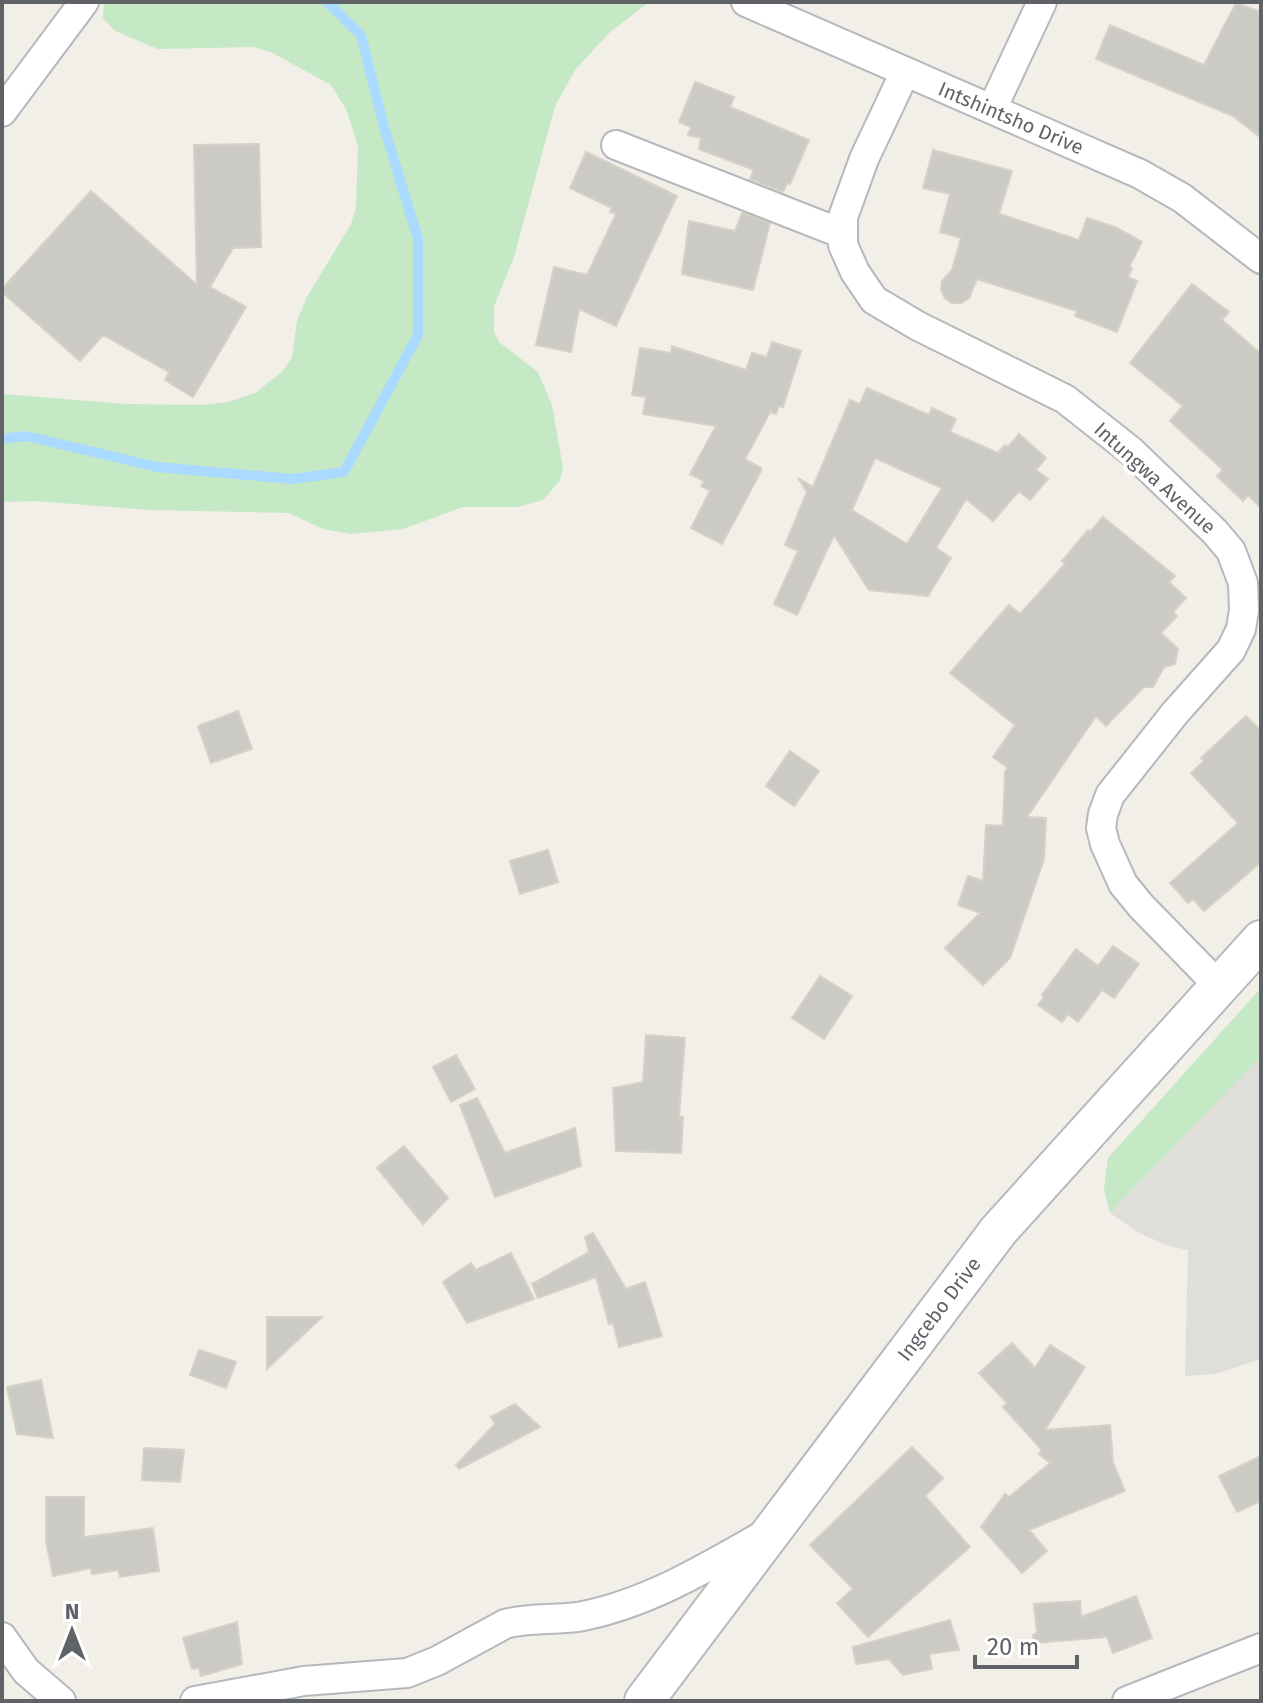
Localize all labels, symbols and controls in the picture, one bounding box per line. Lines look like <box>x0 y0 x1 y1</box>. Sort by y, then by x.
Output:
street label: Intshintsho Drive <box>935 77 1087 159</box>
street label: Intungwa Avenue <box>1089 417 1221 539</box>
street label: Ingcebo Drive <box>892 1252 986 1366</box>
north arrow <box>32 1591 112 1671</box>
text: N <box>65 1598 79 1625</box>
scale bar <box>975 1619 1077 1669</box>
text: 20 m <box>987 1633 1039 1661</box>

